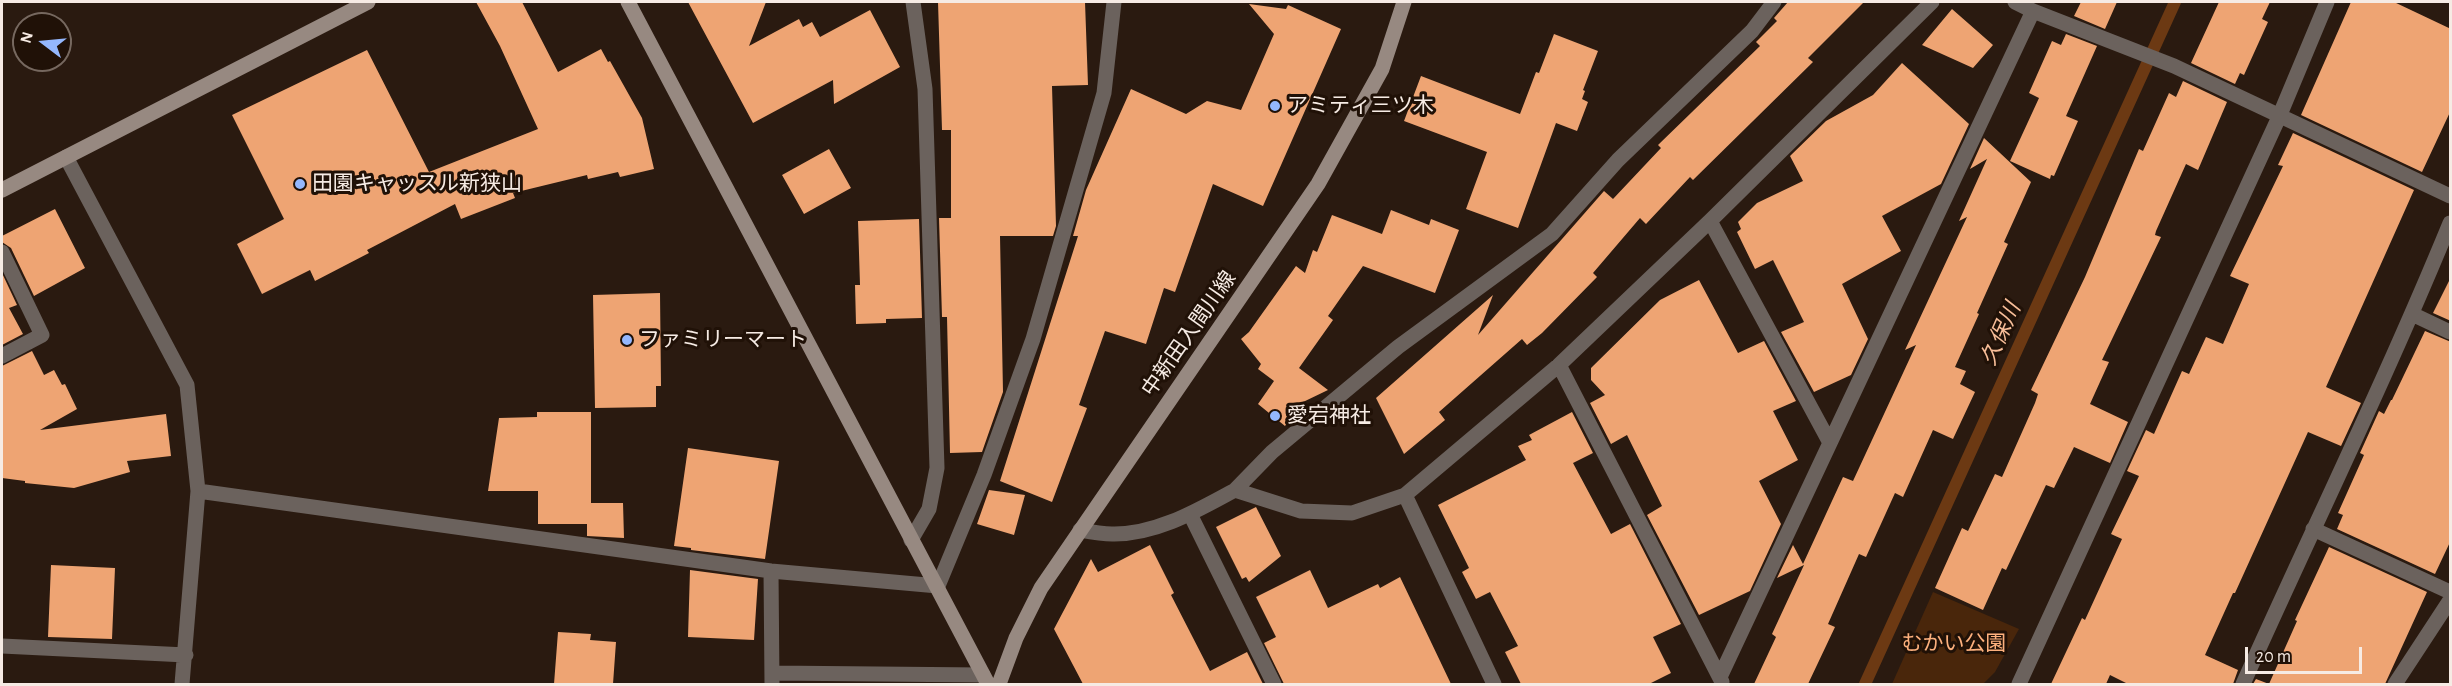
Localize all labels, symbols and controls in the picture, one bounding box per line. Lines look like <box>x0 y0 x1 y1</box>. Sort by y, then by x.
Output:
north arrow <box>12 12 72 72</box>
text: N <box>17 30 36 45</box>
place label: アミティ三ツ木 <box>1287 93 1434 119</box>
marker: アミティ三ツ木 <box>1268 99 1282 113</box>
place label: 田園キャッスル新狭山 <box>312 171 522 197</box>
marker: 田園キャッスル新狭山 <box>293 177 307 191</box>
street label: 中新田入間川線 <box>1137 267 1241 401</box>
water label: 久保川 <box>1976 298 2026 370</box>
place label: ファミリーマート <box>639 327 807 353</box>
marker: ファミリーマート <box>620 333 634 347</box>
place label: 愛宕神社 <box>1287 403 1371 429</box>
marker: 愛宕神社 <box>1268 409 1282 423</box>
park label: むかい公園 <box>1902 631 2006 657</box>
scale bar <box>2248 635 2365 673</box>
text: 20 m <box>2256 648 2291 666</box>

